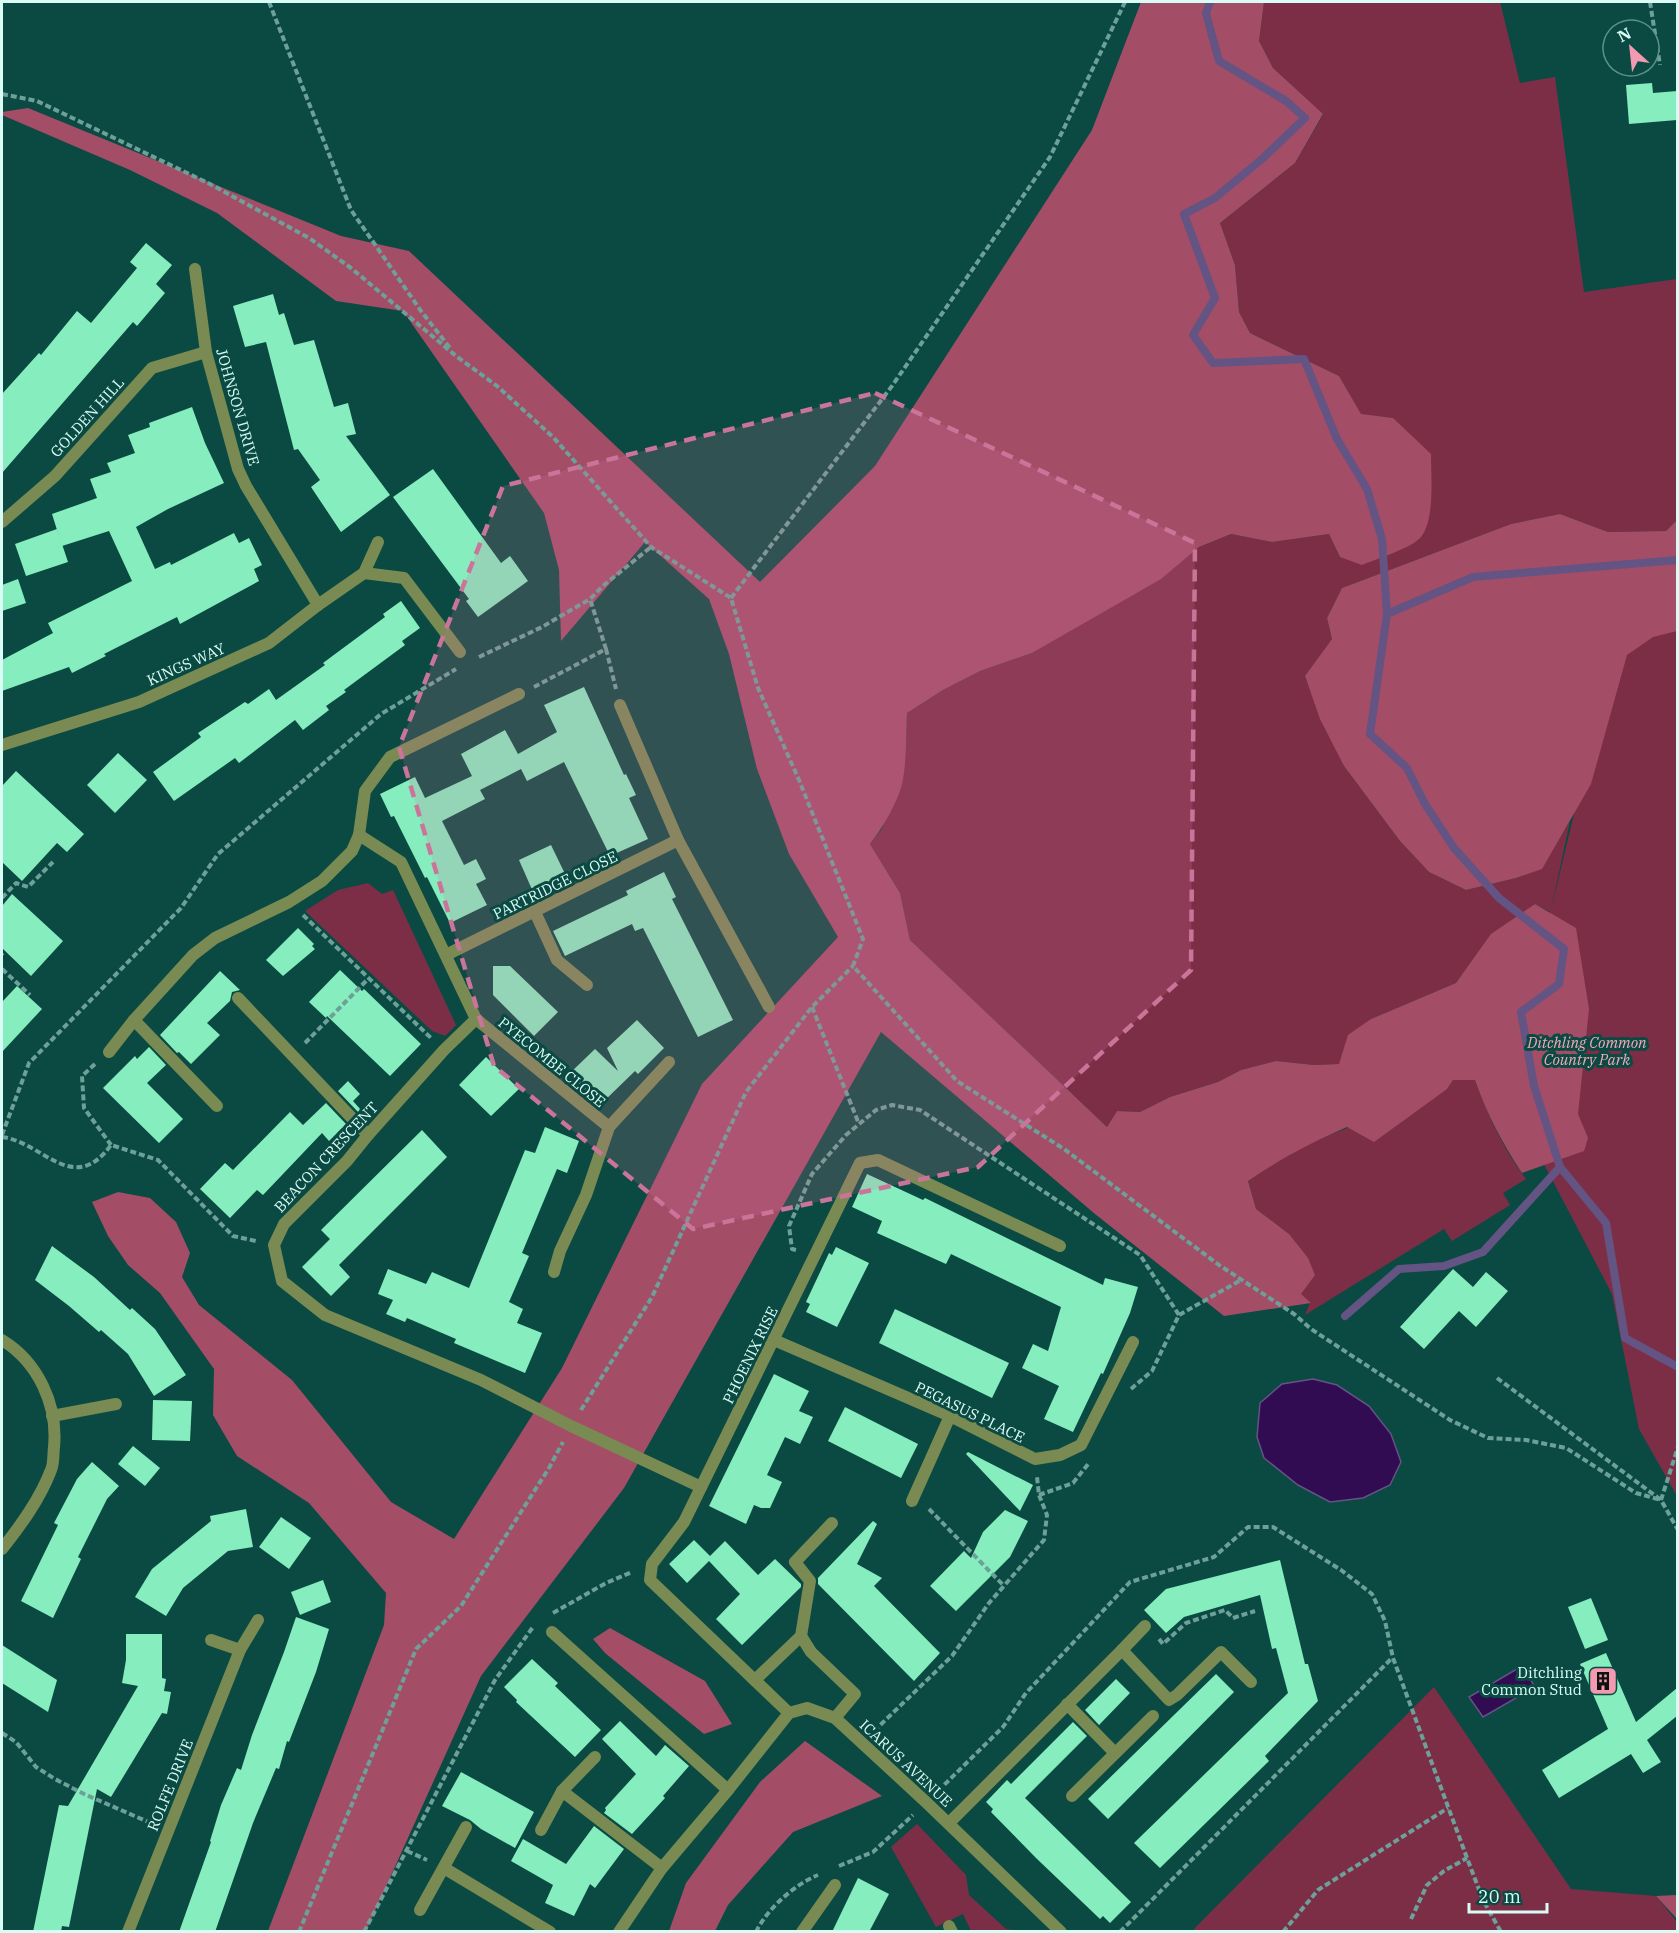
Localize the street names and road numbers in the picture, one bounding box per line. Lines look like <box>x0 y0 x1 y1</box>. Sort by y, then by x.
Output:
street label: JOHNSON DRIVE <box>212 346 264 468</box>
street label: GOLDEN HILL <box>46 373 128 461</box>
street label: KINGS WAY <box>144 638 228 690</box>
street label: PARTRIDGE CLOSE <box>490 847 620 923</box>
street label: PYECOMBE CLOSE <box>494 1013 610 1111</box>
street label: BEACON CRESCENT <box>270 1098 382 1216</box>
street label: PHOENIX RISE <box>718 1303 782 1407</box>
street label: PEGASUS PLACE <box>912 1377 1028 1447</box>
street label: ICARUS AVENUE <box>856 1715 956 1811</box>
street label: ROLFE DRIVE <box>143 1736 197 1834</box>

